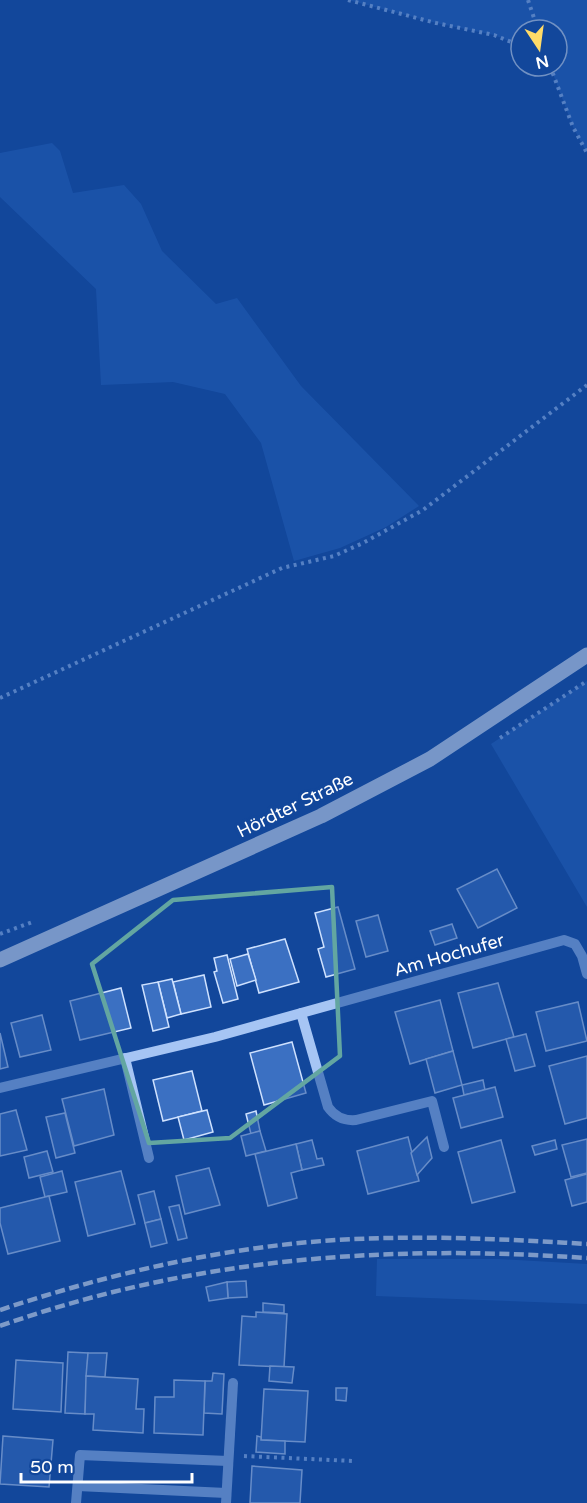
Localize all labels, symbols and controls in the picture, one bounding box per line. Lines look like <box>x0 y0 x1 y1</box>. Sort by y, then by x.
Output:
north arrow <box>509 18 569 78</box>
text: N <box>534 50 551 73</box>
street label: Hördter Straße <box>233 767 357 843</box>
street label: Am Hochufer <box>391 929 507 981</box>
scale bar <box>21 1446 192 1484</box>
text: 50 m <box>30 1456 74 1478</box>

